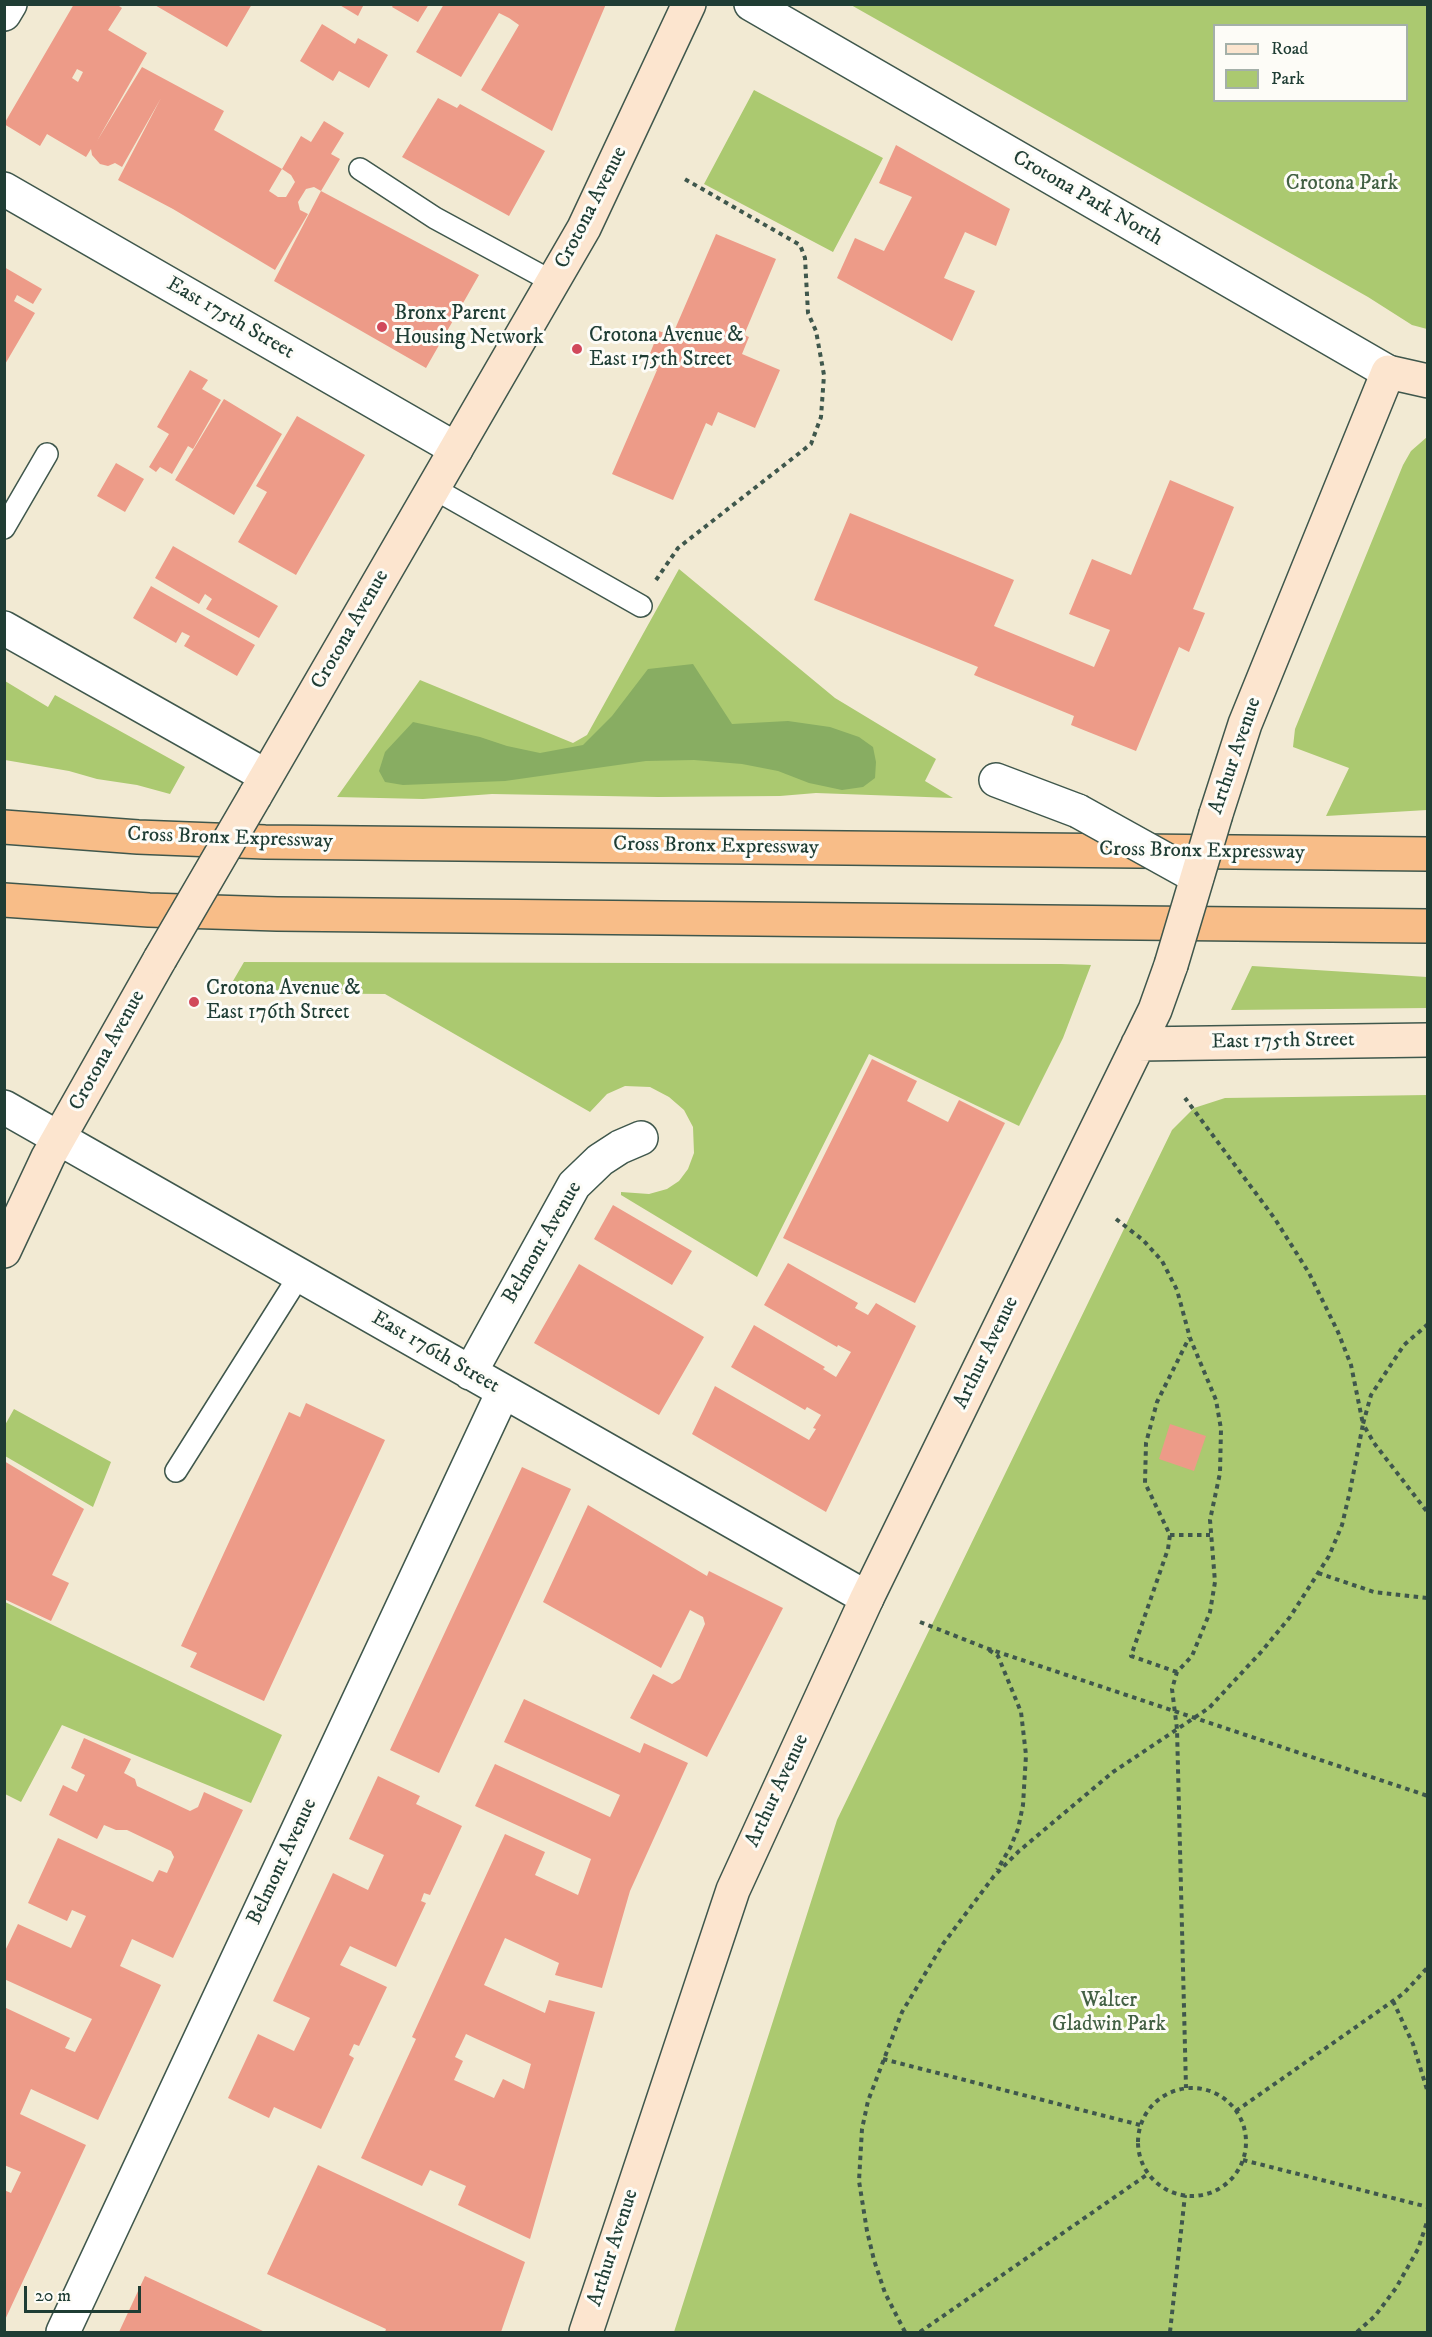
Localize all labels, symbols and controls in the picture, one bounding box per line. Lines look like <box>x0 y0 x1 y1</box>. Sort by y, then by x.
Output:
legend <box>1213 24 1408 102</box>
text: Road <box>1271 38 1308 60</box>
text: Park <box>1271 68 1305 90</box>
street label: Crotona Avenue <box>550 143 634 273</box>
street label: Crotona Park North <box>1007 146 1167 252</box>
park label: Crotona Park <box>1286 172 1398 198</box>
street label: East 175th Street <box>162 272 298 366</box>
place label: Bronx Parent Housing Network <box>394 302 544 352</box>
marker: Bronx Parent Housing Network <box>375 320 389 334</box>
place label: Crotona Avenue & East 175th Street <box>589 324 743 374</box>
marker: Crotona Avenue & East 175th Street <box>570 342 584 356</box>
street label: Crotona Avenue <box>307 566 395 694</box>
street label: Arthur Avenue <box>1204 694 1268 818</box>
street label: Cross Bronx Expressway <box>127 823 333 855</box>
street label: Cross Bronx Expressway <box>613 833 819 861</box>
street label: Cross Bronx Expressway <box>1099 838 1305 866</box>
place label: Crotona Avenue & East 176th Street <box>206 977 360 1027</box>
street label: Crotona Avenue <box>65 986 151 1116</box>
marker: Crotona Avenue & East 176th Street <box>187 995 201 1009</box>
street label: East 175th Street <box>1211 1028 1355 1056</box>
street label: Belmont Avenue <box>498 1177 588 1309</box>
street label: Arthur Avenue <box>949 1293 1025 1413</box>
street label: East 176th Street <box>367 1306 503 1400</box>
street label: Arthur Avenue <box>741 1730 815 1852</box>
street label: Belmont Avenue <box>243 1795 323 1929</box>
park label: Walter Gladwin Park <box>1052 1989 1166 2039</box>
street label: Arthur Avenue <box>583 2186 645 2310</box>
scale bar <box>27 2274 144 2312</box>
text: 20 m <box>35 2285 71 2307</box>

